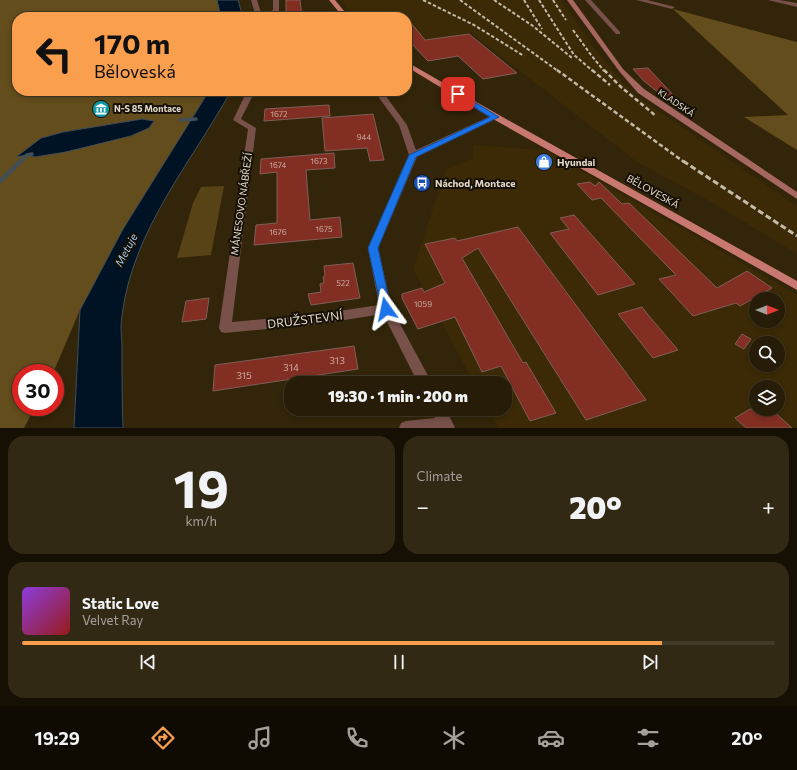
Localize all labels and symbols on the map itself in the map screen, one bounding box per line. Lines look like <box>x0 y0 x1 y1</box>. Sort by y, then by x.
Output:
pin <box>441 77 475 111</box>
street label: KLADSKÁ <box>656 86 697 119</box>
museum icon: N-S 85 Montace <box>91 99 111 119</box>
place label: N-S 85 Montace <box>114 103 181 114</box>
house number: 1672 <box>271 109 288 119</box>
house number: 944 <box>357 132 371 142</box>
street label: MÁNESOVO NÁBŘEŽÍ <box>228 152 254 256</box>
shop icon: Hyundai <box>534 152 554 172</box>
house number: 1673 <box>310 156 328 166</box>
place label: Hyundai <box>557 156 596 168</box>
house number: 1674 <box>270 160 287 170</box>
street label: BĚLOVESKÁ <box>625 172 681 210</box>
bus stop icon: Náchod, Montace <box>412 173 432 193</box>
place label: Náchod, Montace <box>435 177 516 189</box>
house number: 1675 <box>315 224 333 234</box>
house number: 1676 <box>269 227 287 237</box>
water label: Metuje <box>111 231 140 268</box>
house number: 522 <box>336 278 350 288</box>
position arrow <box>365 288 407 330</box>
north arrow <box>749 292 785 328</box>
house number: 1059 <box>414 299 432 309</box>
street label: DRUŽSTEVNÍ <box>266 307 344 331</box>
house number: 313 <box>329 354 345 366</box>
house number: 314 <box>283 361 299 373</box>
speed limit sign: 30 <box>12 364 64 416</box>
house number: 315 <box>236 369 252 381</box>

